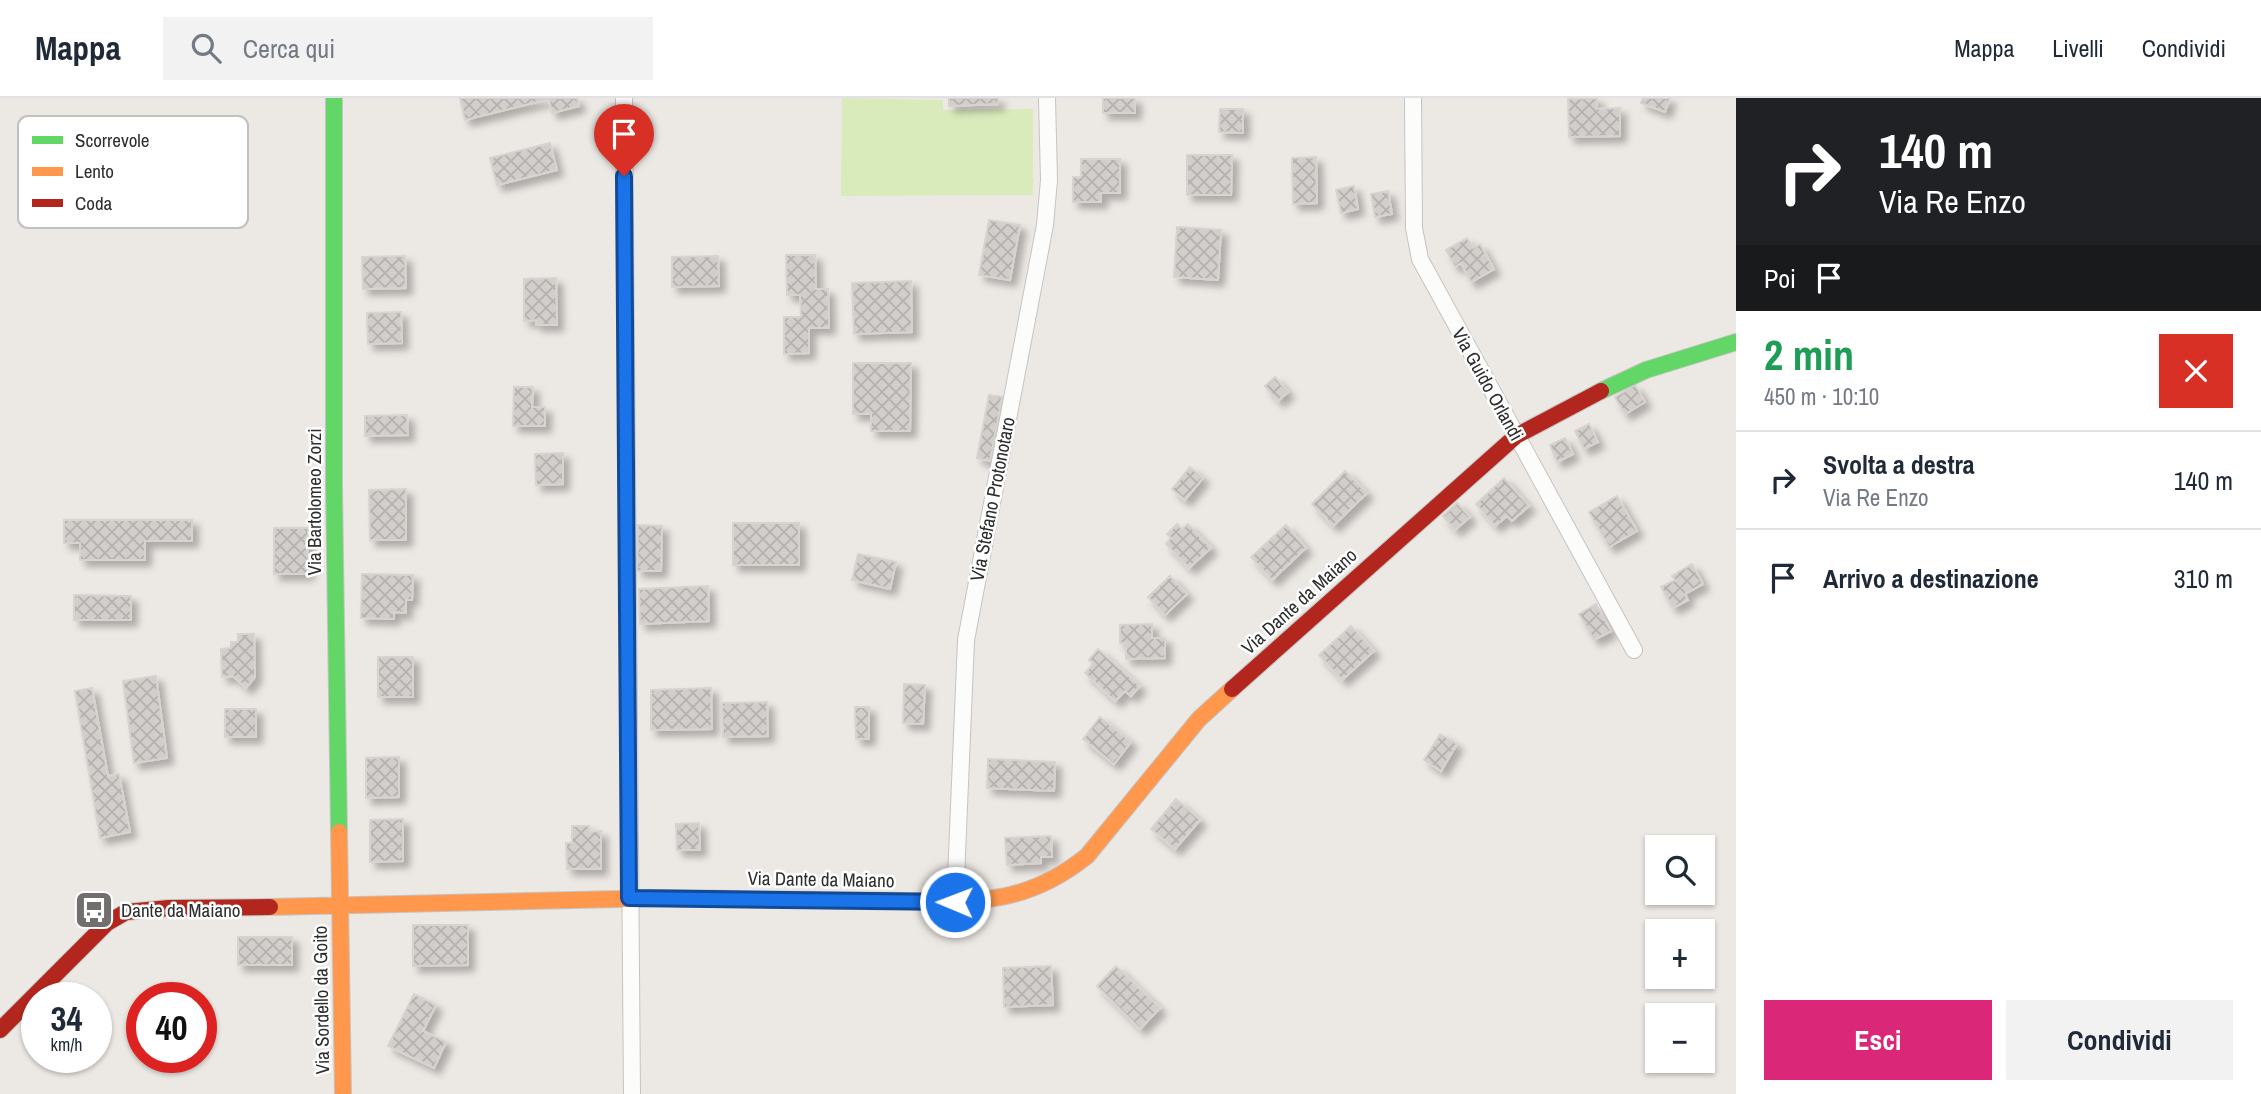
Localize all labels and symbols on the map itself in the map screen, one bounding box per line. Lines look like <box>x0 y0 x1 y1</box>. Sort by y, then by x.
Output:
pin <box>594 104 654 176</box>
legend <box>18 116 248 228</box>
text: Scorrevole <box>75 127 149 153</box>
text: Lento <box>75 158 114 184</box>
text: Coda <box>75 190 113 216</box>
street label: Via Guido Orlandi <box>1446 323 1530 445</box>
street label: Via Stefano Protonotaro <box>963 415 1021 583</box>
street label: Via Bartolomeo Zorzi <box>301 429 327 575</box>
street label: Via Dante da Maiano <box>1236 542 1362 660</box>
street label: Via Dante da Maiano <box>747 865 895 893</box>
position arrow <box>918 865 992 939</box>
bus stop icon: Dante da Maiano <box>73 889 115 931</box>
place label: Dante da Maiano <box>121 897 241 923</box>
street label: Via Sordello da Goito <box>307 925 335 1075</box>
speed limit sign: 40 <box>126 982 217 1073</box>

